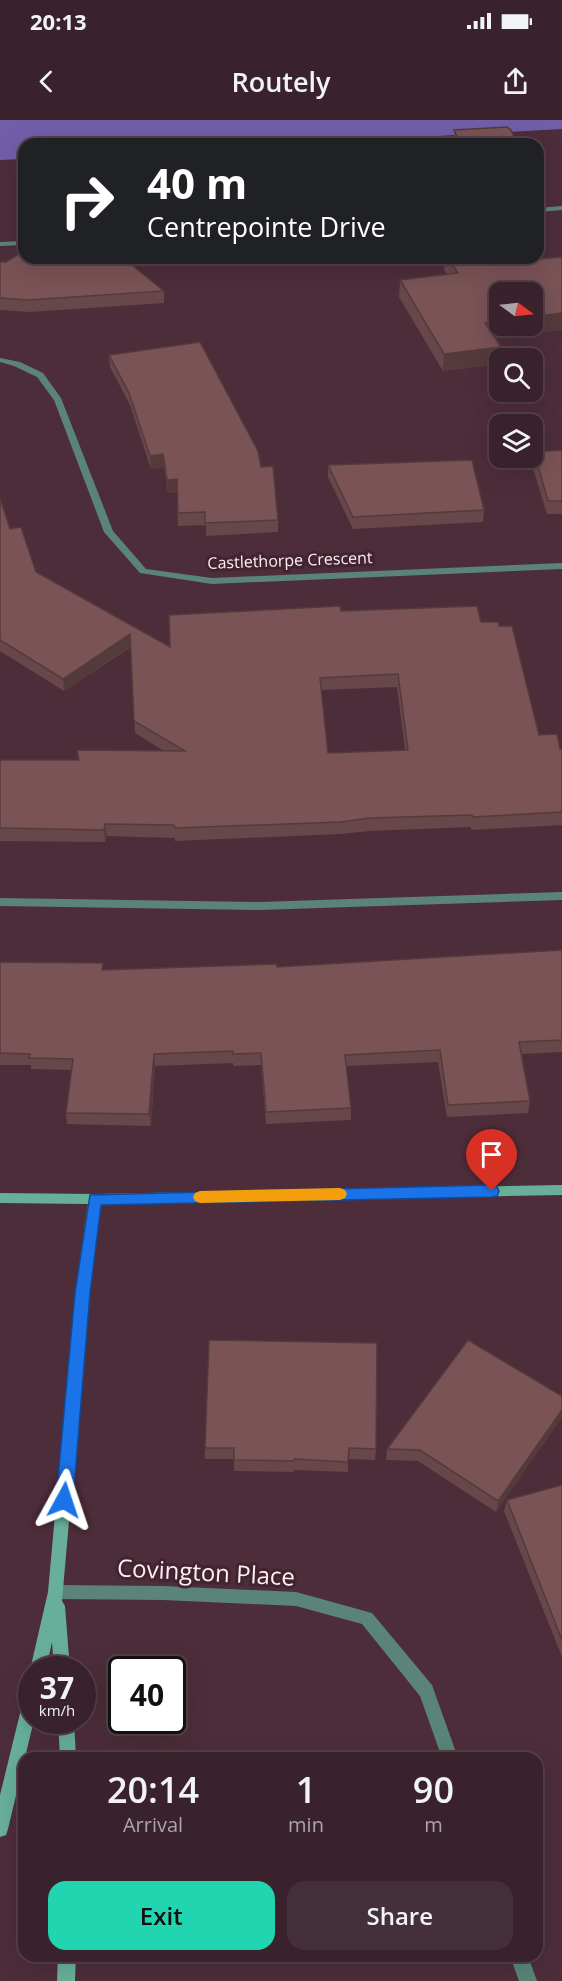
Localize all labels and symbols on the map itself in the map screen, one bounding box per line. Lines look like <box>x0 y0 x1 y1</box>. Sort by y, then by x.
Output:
north arrow <box>489 282 543 336</box>
street label: Castlethorpe Crescent <box>207 546 373 574</box>
pin <box>466 1129 517 1191</box>
position arrow <box>32 1468 96 1532</box>
street label: Covington Place <box>116 1550 296 1593</box>
speed limit sign: 40 <box>108 1656 186 1734</box>

